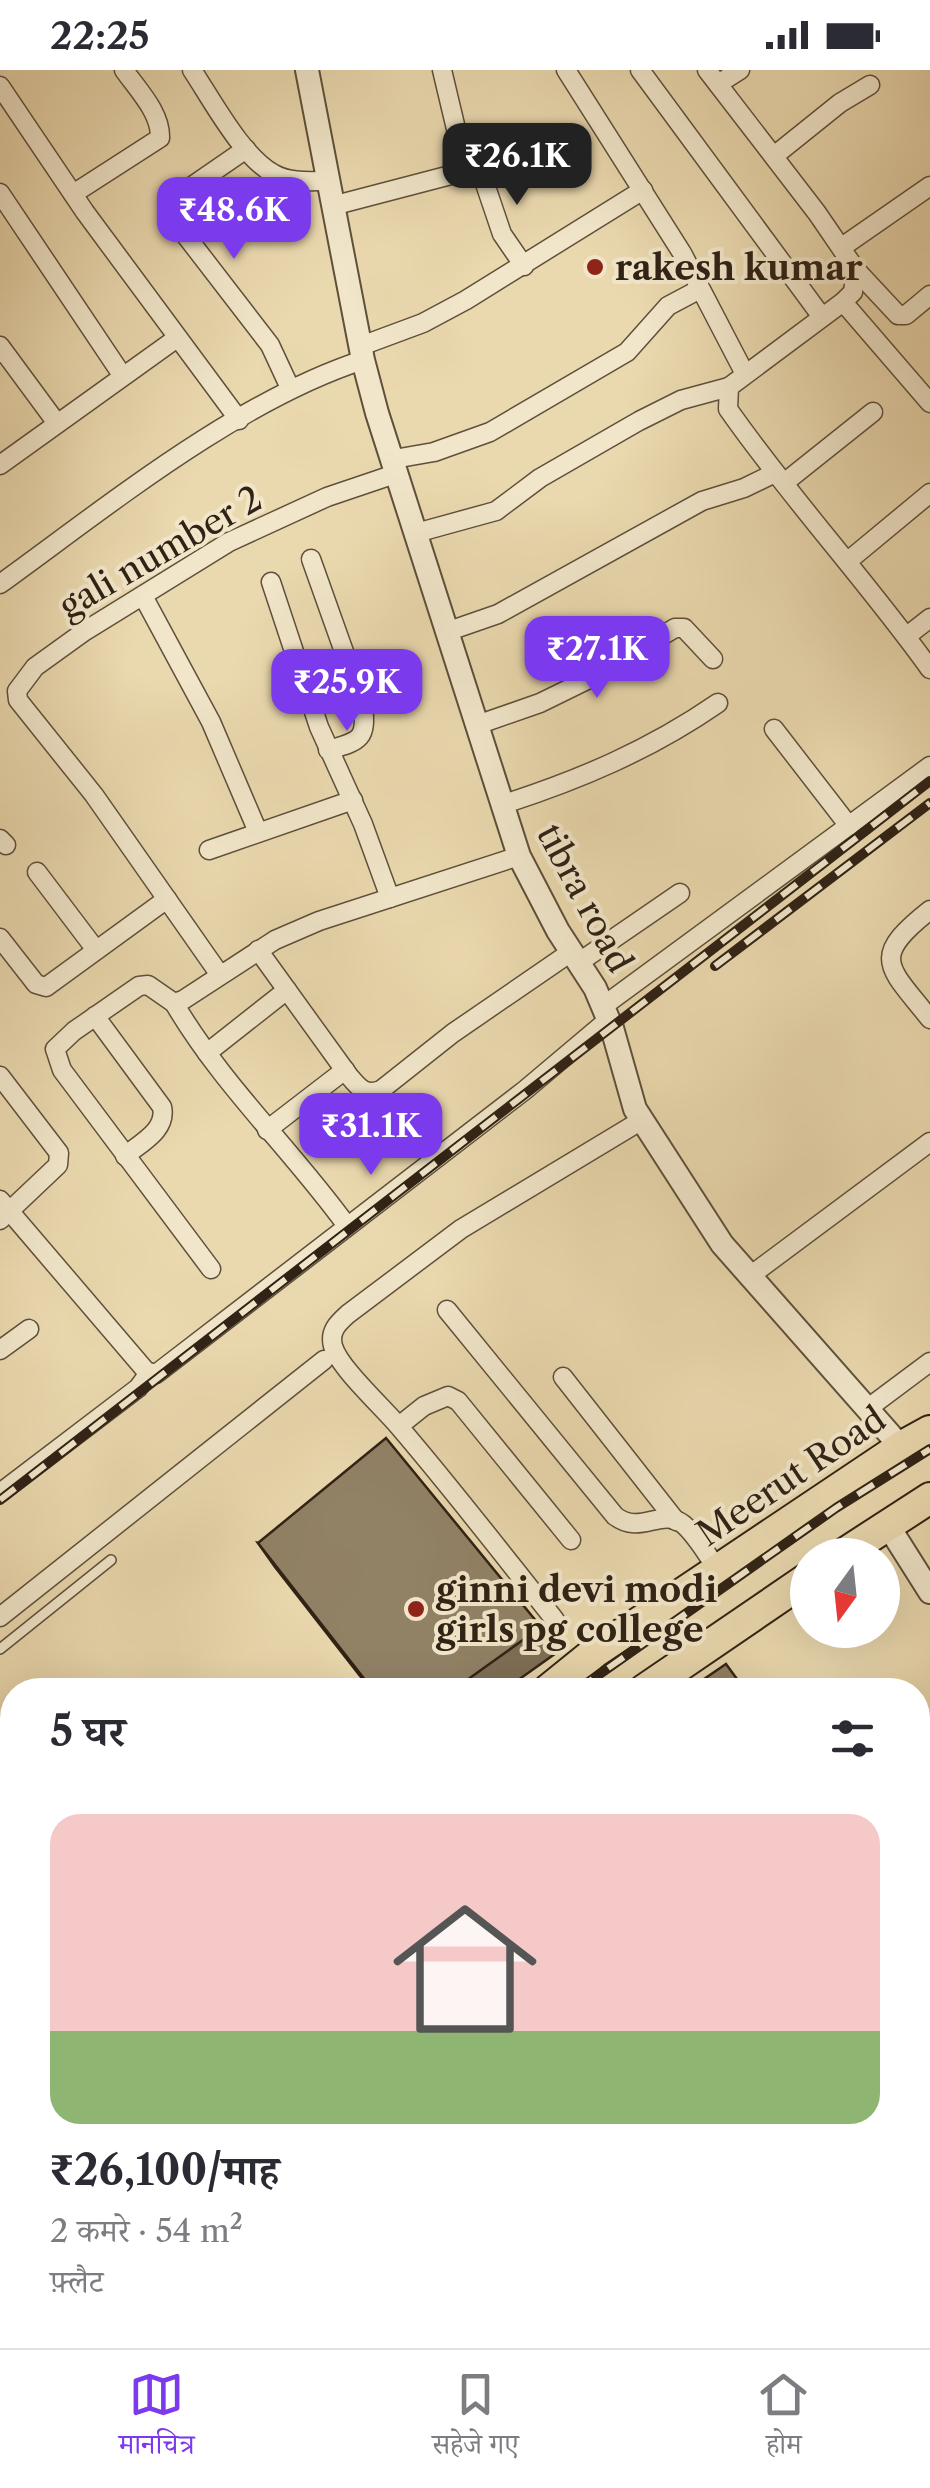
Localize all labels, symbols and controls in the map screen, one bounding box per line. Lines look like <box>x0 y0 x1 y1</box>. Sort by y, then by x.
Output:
text: 22:25 <box>50 12 150 59</box>
pin: ₹26.1K <box>436 123 598 208</box>
text: ₹26.1K <box>465 136 569 175</box>
pin: ₹48.6K <box>153 177 315 262</box>
text: ₹48.6K <box>179 190 289 229</box>
place label: rakesh kumar <box>615 246 863 289</box>
marker: rakesh kumar <box>584 256 606 278</box>
street label: gali number 2 <box>51 477 269 627</box>
pin: ₹27.1K <box>516 616 678 701</box>
text: ₹27.1K <box>547 629 647 668</box>
pin: ₹25.9K <box>266 649 428 734</box>
text: ₹25.9K <box>293 662 401 701</box>
street label: tibra road <box>528 817 642 979</box>
pin: ₹31.1K <box>290 1093 452 1178</box>
text: ₹31.1K <box>321 1106 421 1145</box>
street label: Meerut Road <box>688 1397 894 1555</box>
north arrow <box>790 1538 900 1648</box>
map controls <box>790 1538 900 1648</box>
place label: ginni devi modi girls pg college <box>435 1568 717 1651</box>
marker: ginni devi modi girls pg college <box>405 1598 427 1620</box>
text: 5 घर <box>50 1705 125 1757</box>
icon: filters <box>825 1711 880 1766</box>
icon: home <box>375 1879 555 2059</box>
text: ₹26,100/माह <box>50 2144 279 2196</box>
text: 2 कमरे · 54 m² <box>50 2211 243 2250</box>
text: फ़्लैट <box>50 2262 103 2301</box>
tab: मानचित्र <box>119 2367 195 2472</box>
tab: सहेजे गए <box>432 2367 519 2472</box>
tab: होम <box>756 2367 811 2472</box>

